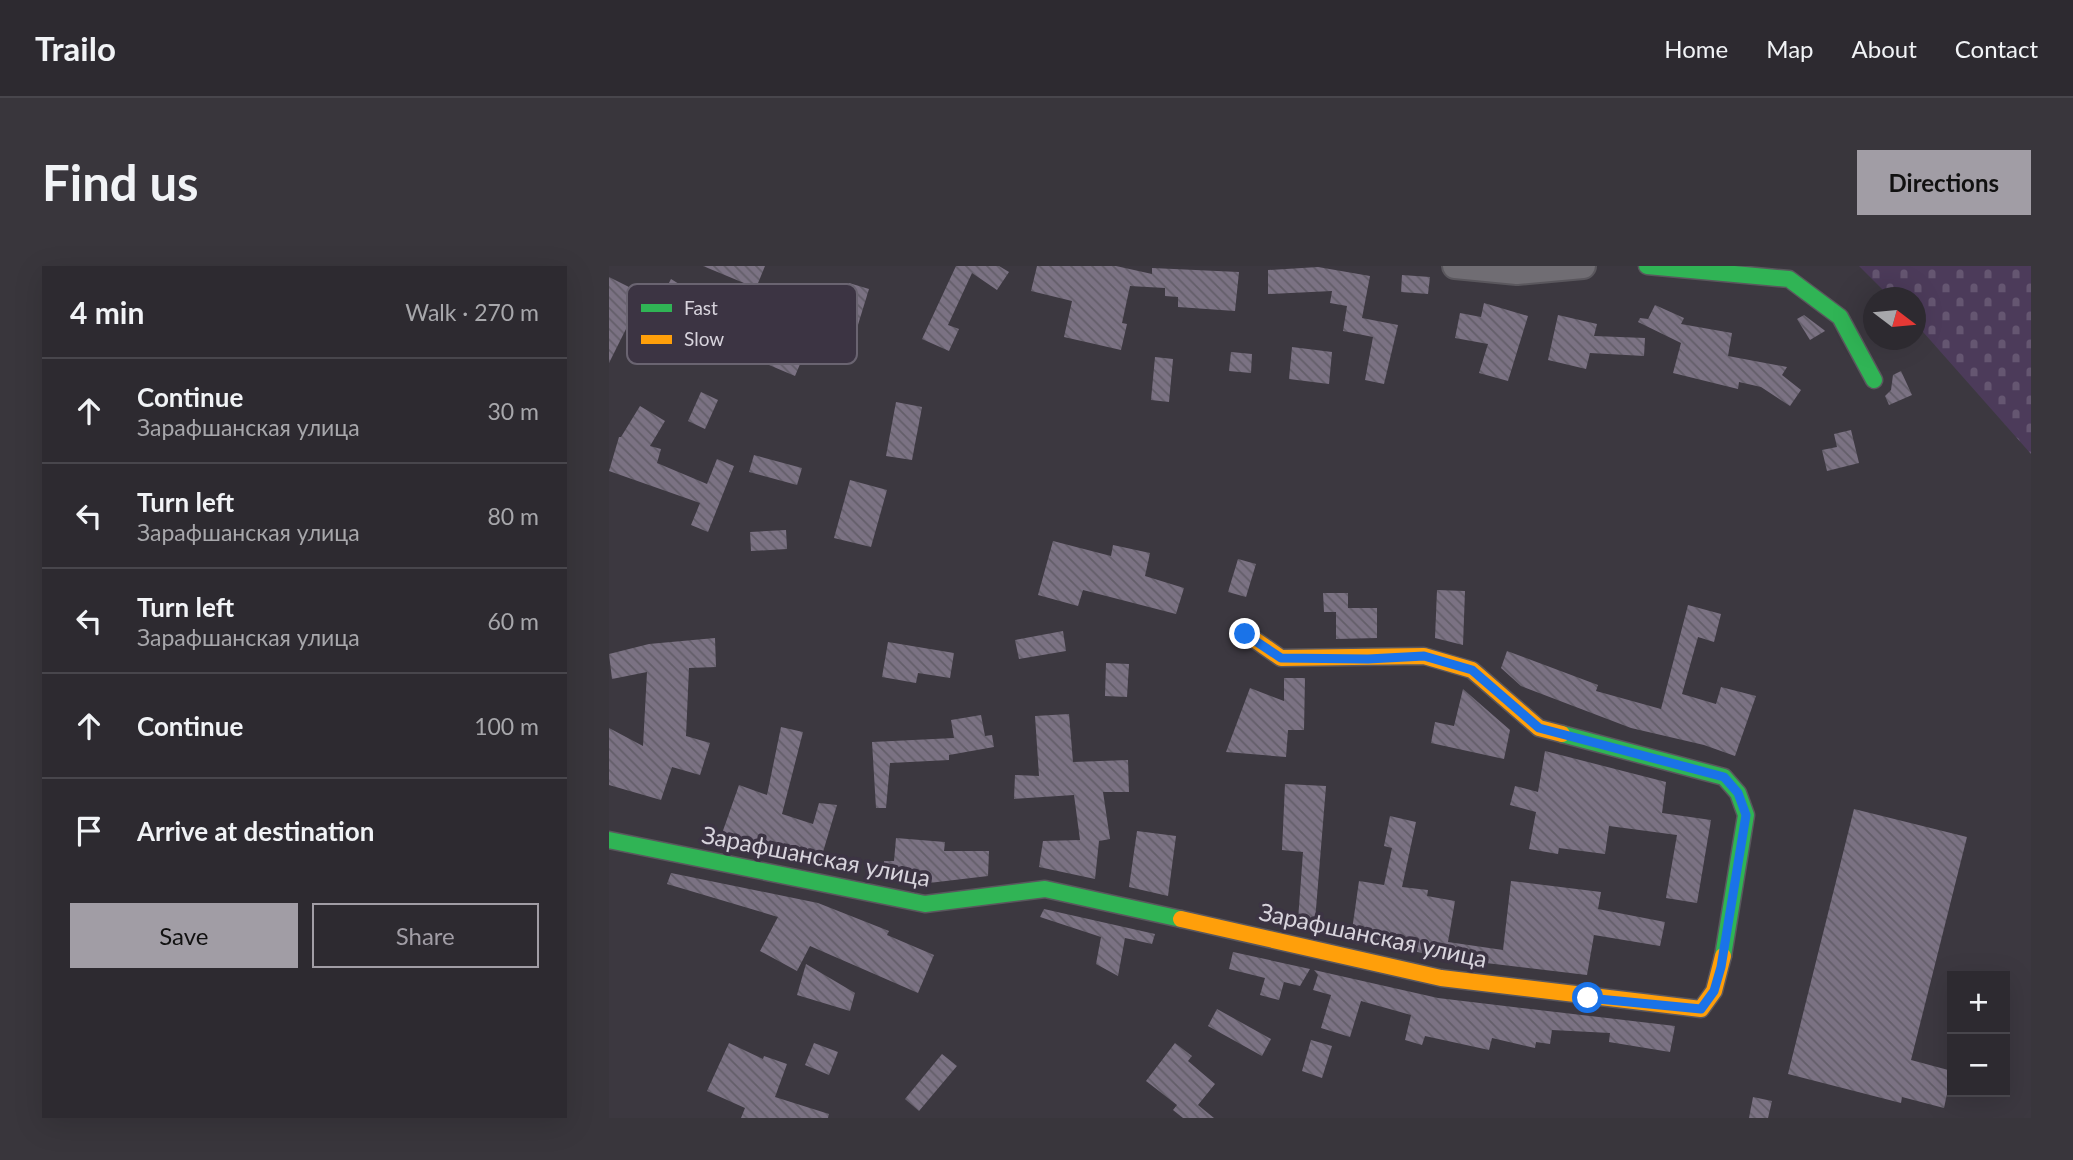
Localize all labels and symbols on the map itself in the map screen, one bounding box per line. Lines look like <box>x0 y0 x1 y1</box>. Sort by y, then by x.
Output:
legend <box>627 284 857 364</box>
north arrow <box>1863 287 1926 350</box>
text: Fast <box>684 296 718 319</box>
text: Slow <box>684 327 724 350</box>
route end <box>1229 618 1260 649</box>
street label: Зарафшанская улица <box>699 819 933 892</box>
street label: Зарафшанская улица <box>1257 896 1490 973</box>
route start <box>1572 982 1603 1013</box>

